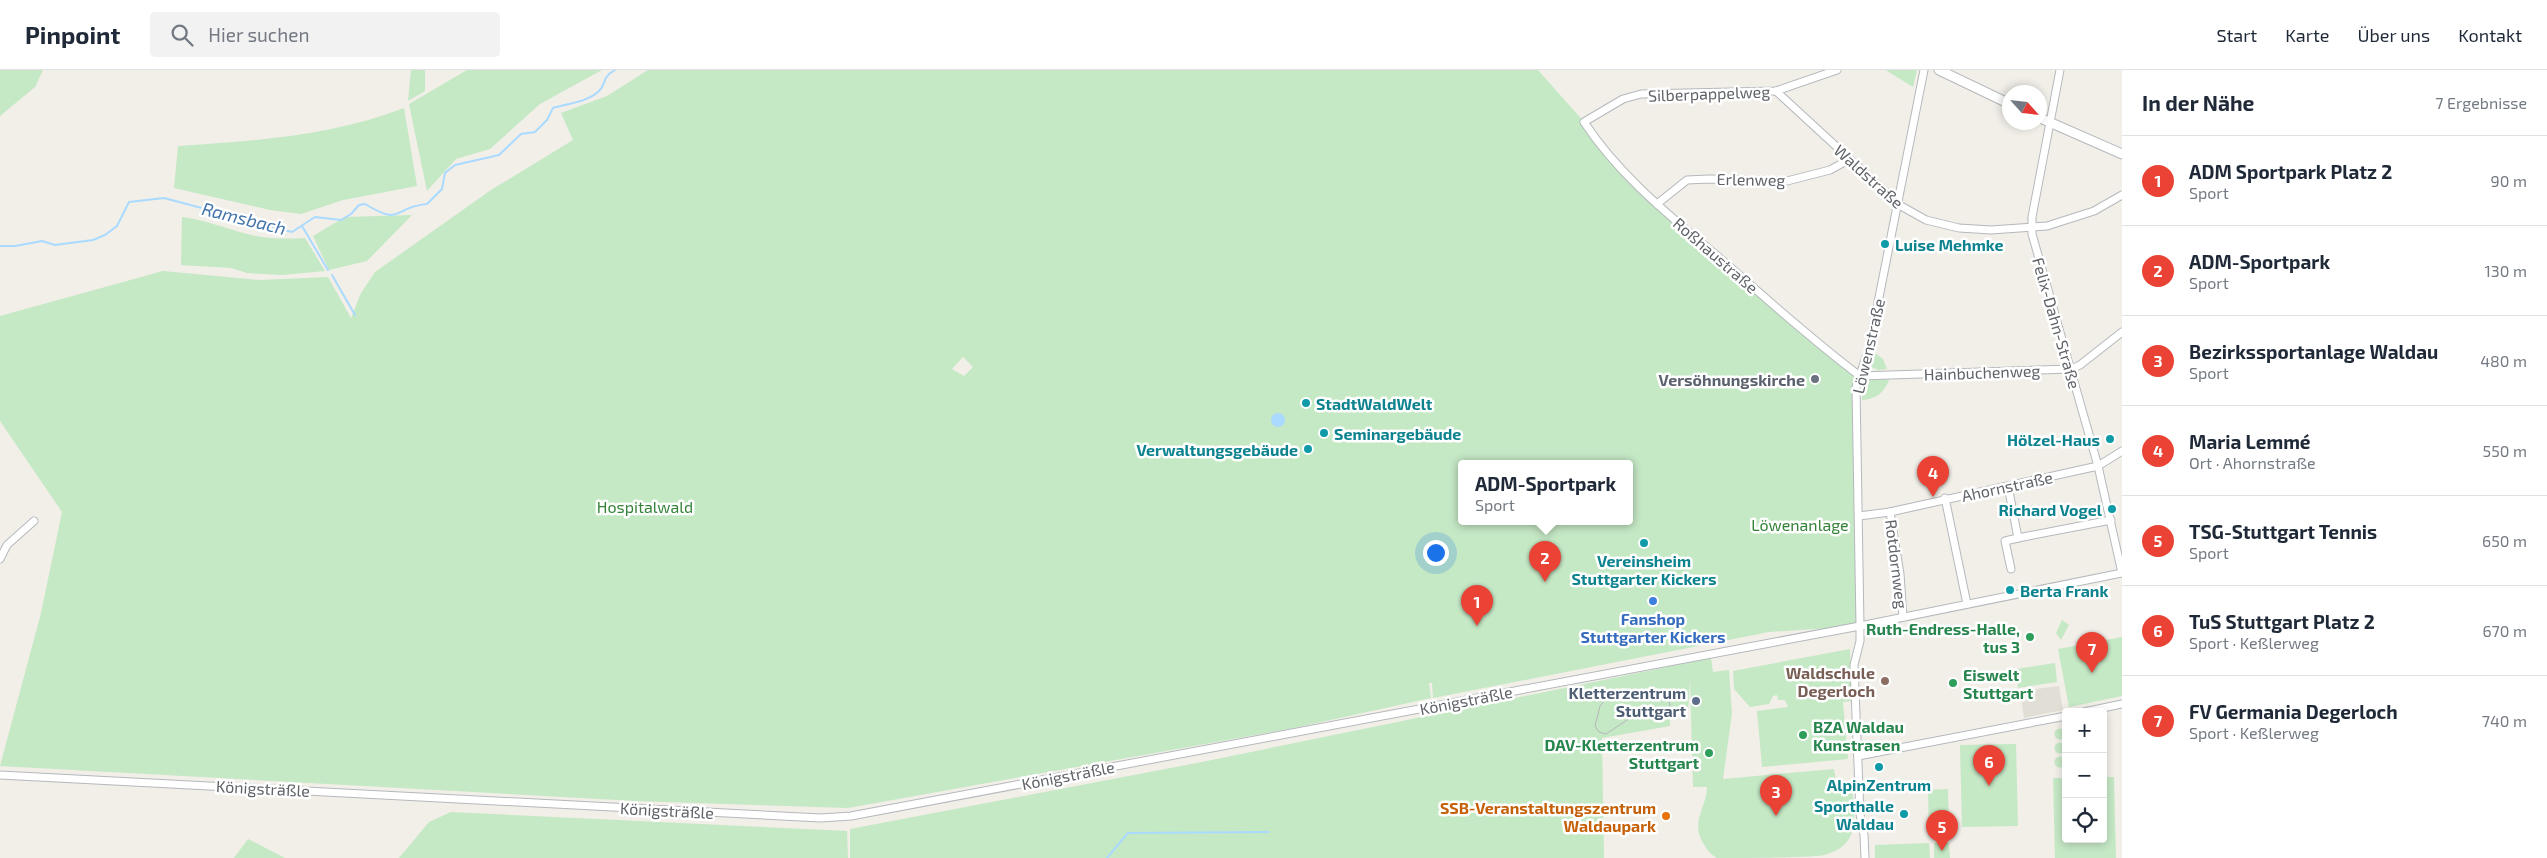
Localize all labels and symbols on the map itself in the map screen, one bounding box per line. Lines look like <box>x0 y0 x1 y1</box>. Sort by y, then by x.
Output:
street label: Silberpappelweg <box>1648 81 1770 105</box>
north arrow <box>2002 85 2047 130</box>
street label: Waldstraße <box>1831 140 1907 212</box>
street label: Erlenweg <box>1716 169 1786 189</box>
water label: Ramsbach <box>200 197 288 239</box>
street label: Roßhaustraße <box>1670 213 1762 297</box>
place label: Luise Mehmke <box>1895 235 2004 254</box>
marker: Luise Mehmke <box>1879 238 1891 250</box>
street label: Felix-Dahn-Straße <box>2029 255 2085 391</box>
street label: Löwenstraße <box>1848 297 1888 395</box>
street label: Hainbuchenweg <box>1923 360 2041 384</box>
place label: Versöhnungskirche <box>1659 370 1805 389</box>
marker: Versöhnungskirche <box>1809 373 1821 385</box>
place label: StadtWaldWelt <box>1316 394 1433 413</box>
marker: StadtWaldWelt <box>1300 397 1312 409</box>
place label: Seminargebäude <box>1334 424 1461 443</box>
marker: Seminargebäude <box>1318 427 1330 439</box>
place label: Hölzel-Haus <box>2007 430 2100 449</box>
marker: Hölzel-Haus <box>2104 433 2116 445</box>
place label: Verwaltungsgebäude <box>1136 440 1298 459</box>
marker: Verwaltungsgebäude <box>1302 443 1314 455</box>
pin: 4 <box>1917 456 1949 497</box>
street label: Ahornstraße <box>1960 467 2054 505</box>
park label: Hospitalwald <box>597 497 693 516</box>
place label: Richard Vogel <box>1998 500 2103 519</box>
marker: Richard Vogel <box>2106 503 2118 515</box>
park label: Löwenanlage <box>1751 515 1849 534</box>
street label: Rotdornweg <box>1882 518 1912 610</box>
marker: Vereinsheim Stuttgarter Kickers <box>1638 537 1650 549</box>
your location <box>1423 540 1449 566</box>
pin: 2 <box>1529 541 1561 582</box>
place label: Vereinsheim Stuttgarter Kickers <box>1572 551 1716 588</box>
place label: Berta Frank <box>2020 581 2108 600</box>
marker: Berta Frank <box>2004 584 2016 596</box>
pin: 1 <box>1461 585 1493 626</box>
marker: Fanshop Stuttgarter Kickers <box>1647 595 1659 607</box>
place label: Fanshop Stuttgarter Kickers <box>1581 609 1725 646</box>
place label: Ruth-Endress-Halle, tus 3 <box>1866 619 2020 656</box>
marker: Ruth-Endress-Halle, tus 3 <box>2024 631 2036 643</box>
pin: 7 <box>2076 632 2108 673</box>
place label: Waldschule Degerloch <box>1786 663 1875 700</box>
place label: Eiswelt Stuttgart <box>1963 665 2034 702</box>
marker: Waldschule Degerloch <box>1879 675 1891 687</box>
marker: Eiswelt Stuttgart <box>1947 677 1959 689</box>
street label: Königsträßle <box>1418 682 1514 718</box>
place label: Kletterzentrum Stuttgart <box>1569 683 1686 720</box>
marker: Kletterzentrum Stuttgart <box>1690 695 1702 707</box>
place label: BZA Waldau Kunstrasen <box>1813 717 1904 754</box>
marker: BZA Waldau Kunstrasen <box>1797 729 1809 741</box>
place label: DAV-Kletterzentrum Stuttgart <box>1544 735 1699 772</box>
pin: 6 <box>1973 745 2005 786</box>
marker: DAV-Kletterzentrum Stuttgart <box>1703 747 1715 759</box>
street label: Königsträßle <box>1020 757 1116 793</box>
marker: AlpinZentrum <box>1873 761 1885 773</box>
pin: 3 <box>1760 775 1792 816</box>
place label: AlpinZentrum <box>1827 775 1931 794</box>
street label: Königsträßle <box>216 776 310 800</box>
place label: Sporthalle Waldau <box>1814 796 1894 833</box>
street label: Königsträßle <box>620 798 714 822</box>
place label: SSB-Veranstaltungszentrum Waldaupark <box>1440 798 1656 835</box>
marker: Sporthalle Waldau <box>1898 808 1910 820</box>
marker: SSB-Veranstaltungszentrum Waldaupark <box>1660 810 1672 822</box>
pin: 5 <box>1926 810 1958 851</box>

